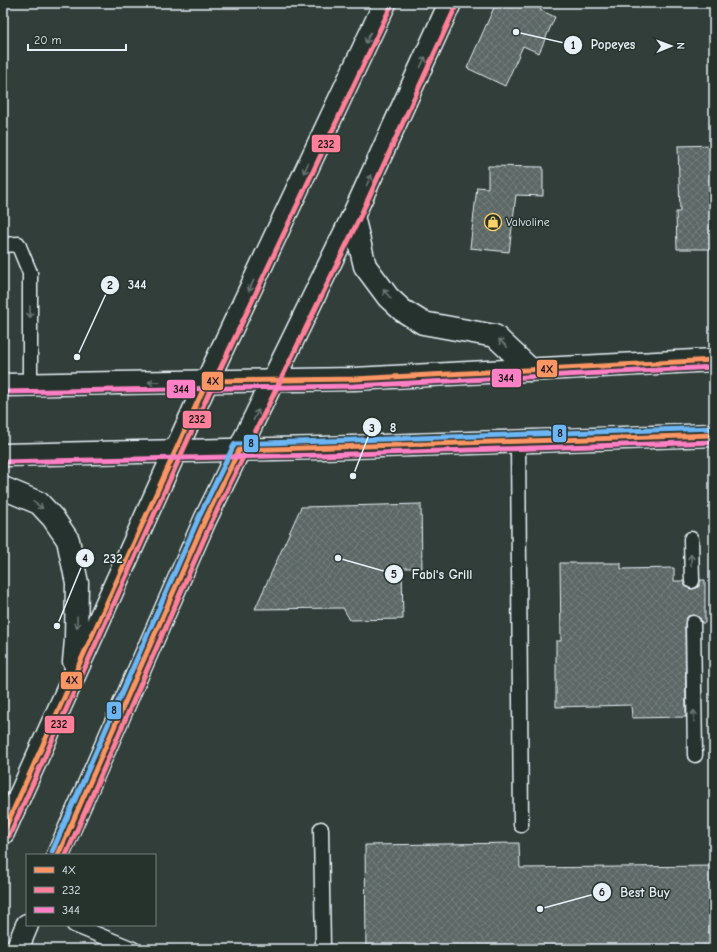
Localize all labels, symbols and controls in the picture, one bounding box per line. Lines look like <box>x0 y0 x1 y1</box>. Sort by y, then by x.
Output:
scale bar <box>28 26 126 52</box>
north arrow <box>651 26 691 66</box>
one-way arrow <box>364 32 371 44</box>
callout: Popeyes <box>563 32 644 57</box>
text: 20 m <box>34 33 62 47</box>
text: Popeyes <box>591 37 636 52</box>
text: 1 <box>571 38 576 52</box>
text: N <box>674 42 687 50</box>
one-way arrow <box>420 57 427 69</box>
line badge: 232 <box>311 134 341 153</box>
text: 232 <box>318 138 335 151</box>
one-way arrow <box>302 162 309 174</box>
one-way arrow <box>365 175 373 187</box>
shop icon: Valvoline <box>483 212 503 232</box>
place label: Valvoline <box>506 215 550 229</box>
callout: 344 <box>100 272 155 297</box>
text: 344 <box>128 277 146 292</box>
text: 2 <box>107 278 113 292</box>
one-way arrow <box>247 280 254 292</box>
one-way arrow <box>382 289 391 300</box>
one-way arrow <box>26 305 34 318</box>
one-way arrow <box>498 338 508 348</box>
line badge: 4X <box>536 359 558 378</box>
text: 4X <box>541 363 553 376</box>
line badge: 344 <box>491 368 522 388</box>
line badge: 4X <box>201 371 224 391</box>
text: 344 <box>498 372 514 385</box>
text: 4X <box>207 375 219 388</box>
one-way arrow <box>148 378 161 386</box>
line badge: 344 <box>166 379 196 399</box>
text: 344 <box>173 383 189 396</box>
one-way arrow <box>253 409 260 421</box>
line badge: 232 <box>182 410 212 429</box>
text: 232 <box>189 413 206 426</box>
callout: 8 <box>362 415 404 440</box>
text: 8 <box>390 420 396 435</box>
text: 3 <box>369 421 375 435</box>
line badge: 8 <box>552 424 567 443</box>
text: 8 <box>557 427 563 440</box>
line badge: 8 <box>243 434 259 453</box>
text: 8 <box>248 437 254 450</box>
one-way arrow <box>32 501 44 509</box>
callout: 232 <box>75 546 130 571</box>
text: 4 <box>82 551 88 565</box>
text: 232 <box>103 551 123 566</box>
one-way arrow <box>687 554 695 567</box>
callout: Fabi's Grill <box>384 562 481 587</box>
text: 5 <box>391 567 397 581</box>
text: Fabi's Grill <box>412 567 472 582</box>
one-way arrow <box>73 615 80 628</box>
line badge: 4X <box>60 671 83 690</box>
text: 4X <box>66 674 78 687</box>
line badge: 8 <box>106 701 122 720</box>
text: 8 <box>111 704 117 717</box>
one-way arrow <box>691 710 698 723</box>
line badge: 232 <box>44 715 75 734</box>
text: 232 <box>51 718 68 731</box>
legend <box>26 854 156 926</box>
text: 4X <box>62 863 76 877</box>
callout: Best Buy <box>592 880 677 905</box>
text: 232 <box>62 883 81 897</box>
text: 6 <box>599 885 605 899</box>
text: Best Buy <box>620 885 670 900</box>
text: 344 <box>62 903 80 917</box>

